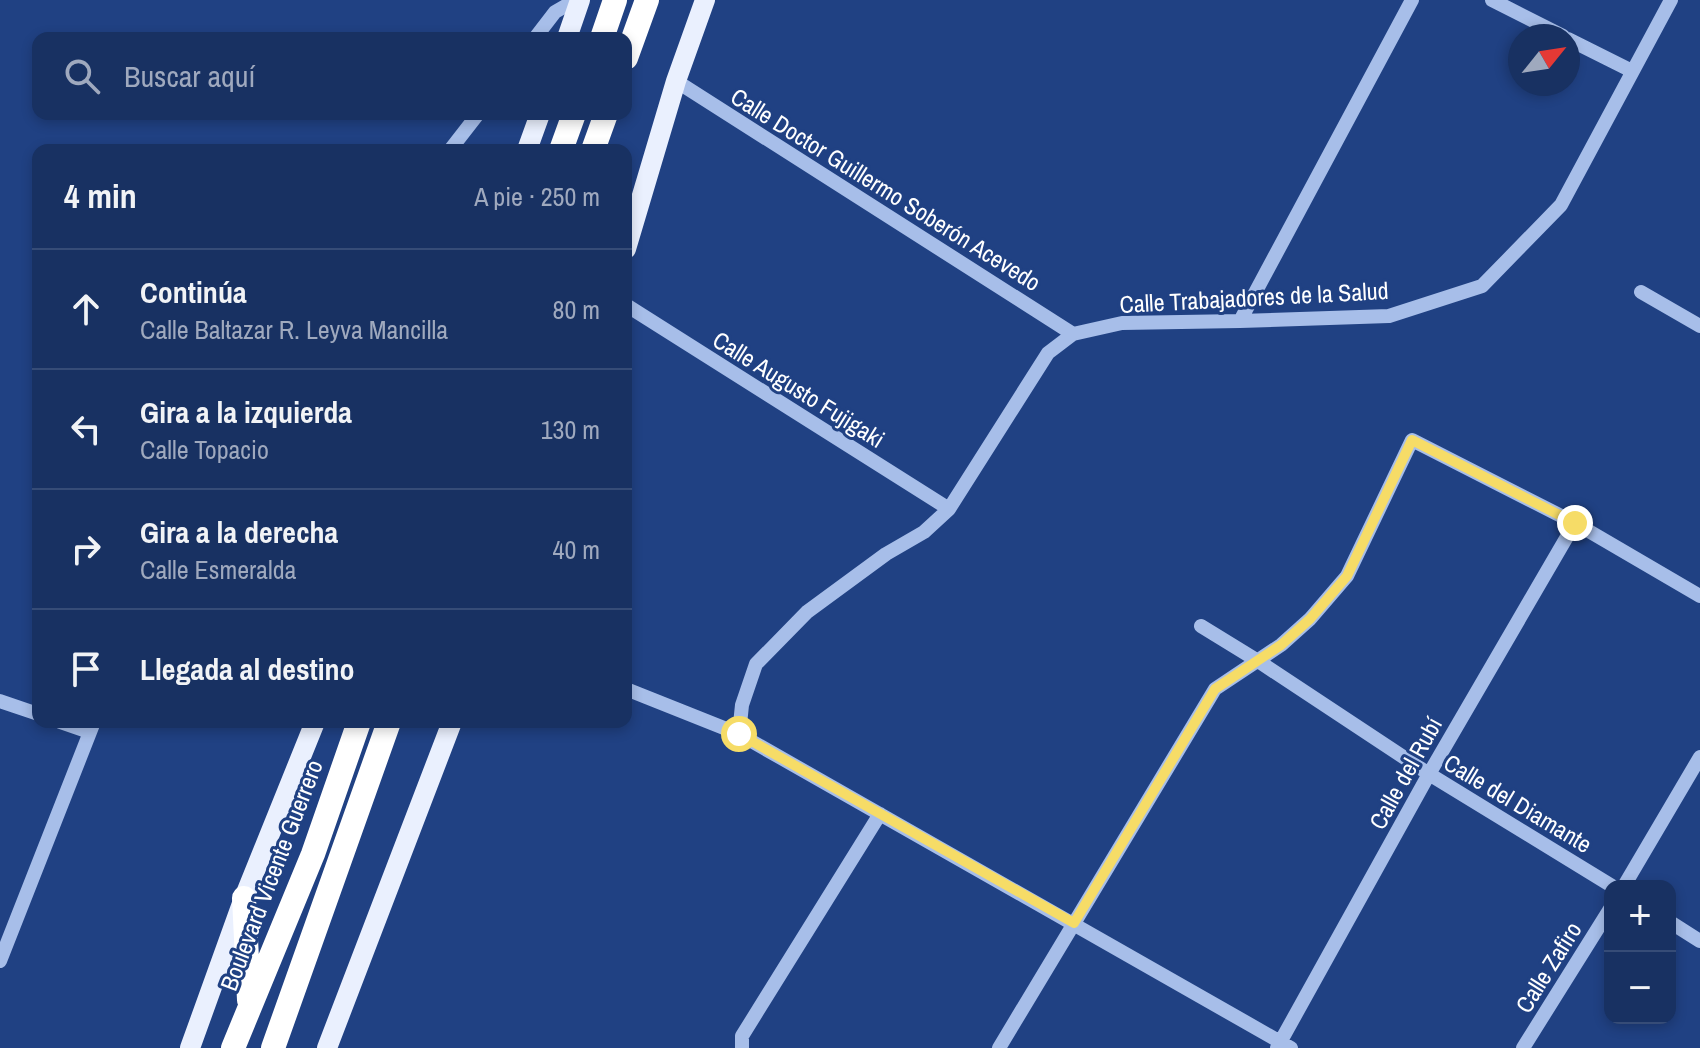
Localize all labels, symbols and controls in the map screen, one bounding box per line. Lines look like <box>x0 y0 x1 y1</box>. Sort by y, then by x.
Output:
north arrow <box>1508 24 1580 96</box>
search box <box>32 32 632 120</box>
icon: search <box>60 54 104 98</box>
text: Buscar aquí <box>124 56 255 96</box>
street label: Calle Doctor Guillermo Soberón Acevedo <box>725 80 1047 298</box>
text: 4 min <box>64 173 137 219</box>
text: A pie · 250 m <box>474 179 600 214</box>
text: Continúa <box>140 272 247 312</box>
street label: Calle Trabajadores de la Salud <box>1119 274 1389 320</box>
icon: ahead <box>64 287 108 331</box>
text: 80 m <box>553 292 600 327</box>
text: Calle Baltazar R. Leyva Mancilla <box>140 312 448 347</box>
street label: Calle Augusto Fujigaki <box>707 323 891 455</box>
text: Gira a la izquierda <box>140 392 352 432</box>
icon: left <box>64 407 108 451</box>
text: 130 m <box>541 412 600 447</box>
text: Calle Topacio <box>140 432 269 467</box>
route end <box>1557 505 1593 541</box>
text: Gira a la derecha <box>140 512 338 552</box>
icon: right <box>64 527 108 571</box>
text: 40 m <box>553 532 600 567</box>
text: Calle Esmeralda <box>140 552 296 587</box>
icon: arrive <box>64 647 108 691</box>
text: Llegada al destino <box>140 649 355 689</box>
street label: Calle del Rubí <box>1361 711 1449 835</box>
route start <box>721 716 757 752</box>
street label: Calle del Diamante <box>1438 746 1598 860</box>
street label: Boulevard Vicente Guerrero <box>212 755 330 995</box>
map controls <box>1604 880 1676 1024</box>
button: + <box>1604 880 1676 952</box>
street label: Calle Zafiro <box>1507 915 1589 1019</box>
button: − <box>1604 952 1676 1024</box>

